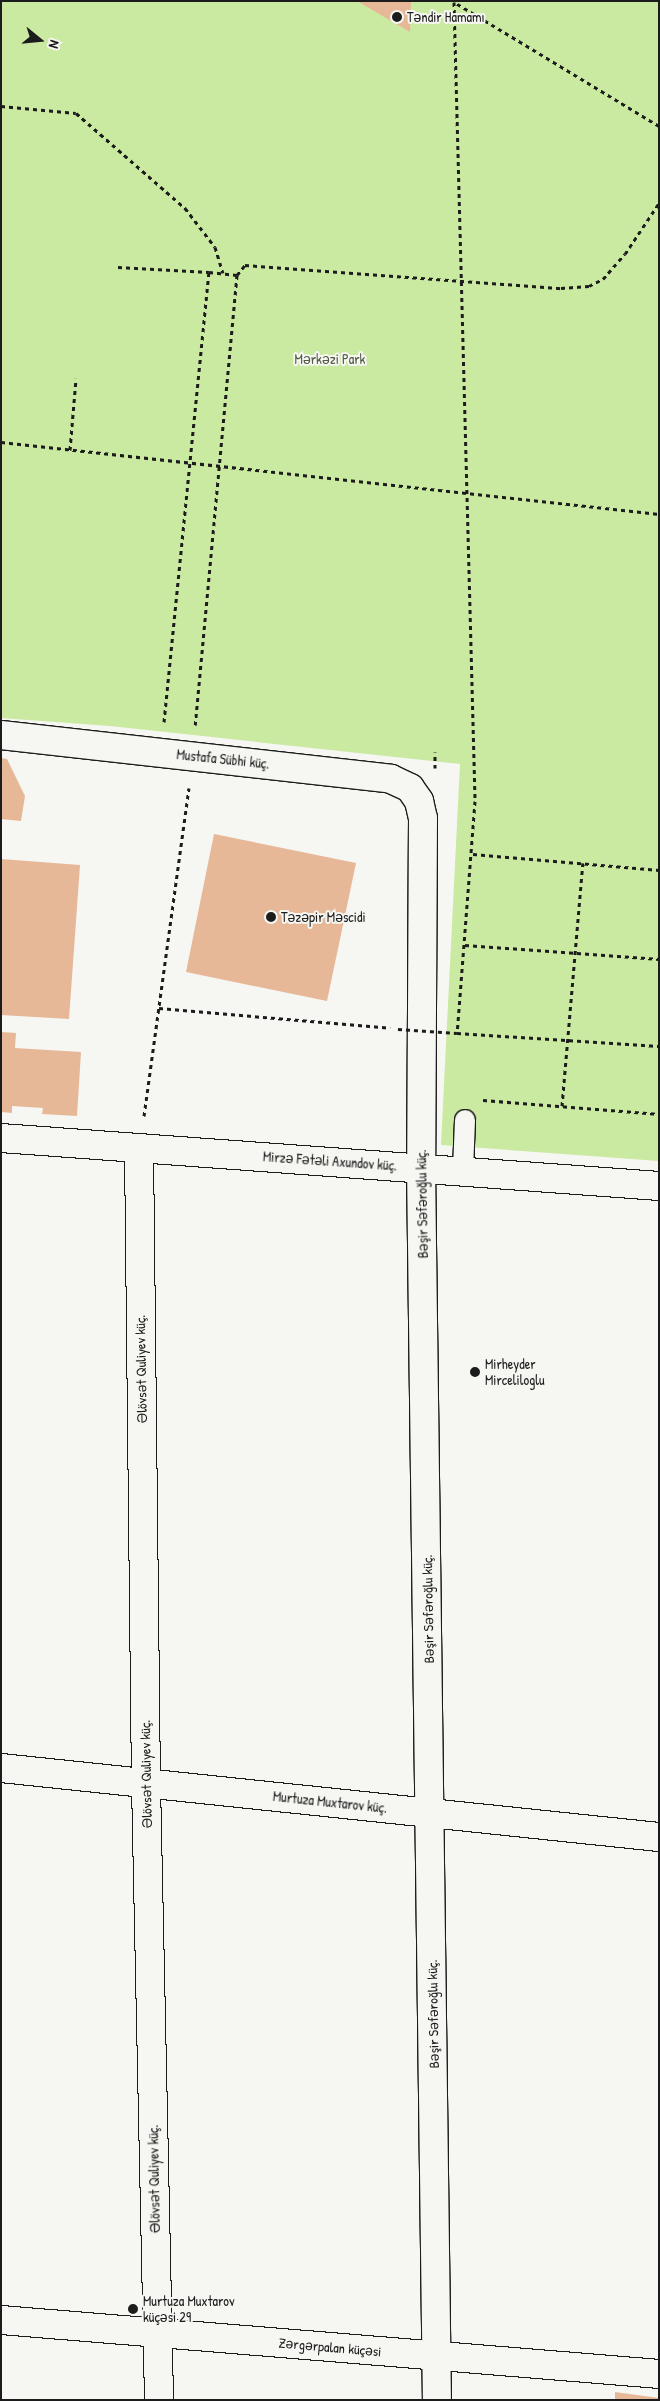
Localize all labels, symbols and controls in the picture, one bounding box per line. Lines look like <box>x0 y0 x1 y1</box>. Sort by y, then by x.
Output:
place label: Təndir Hamamı <box>407 9 485 25</box>
marker: Təndir Hamamı <box>391 11 403 23</box>
north arrow <box>15 15 65 65</box>
text: N <box>45 38 65 51</box>
park label: Mərkəzi Park <box>295 351 365 367</box>
street label: Mustafa Sübhi küç. <box>176 746 270 772</box>
place label: Təzəpir Məscidi <box>281 909 366 925</box>
marker: Təzəpir Məscidi <box>265 911 277 923</box>
street label: Mirzə Fətəli Axundov küç. <box>262 1148 398 1174</box>
street label: Bəşir Səfəroğlu küç. <box>413 1150 431 1258</box>
street label: Əlövsət Quliyev küç. <box>132 1315 150 1423</box>
place label: Mirheyder Mirceliloglu <box>485 1356 545 1388</box>
marker: Mirheyder Mirceliloglu <box>469 1366 481 1378</box>
street label: Bəşir Səfəroğlu küç. <box>419 1555 437 1663</box>
street label: Əlövsət Quliyev küç. <box>137 1720 155 1828</box>
street label: Murtuza Muxtarov küç. <box>272 1788 388 1816</box>
street label: Bəşir Səfəroğlu küç. <box>424 1960 442 2068</box>
street label: Əlövsət Quliyev küç. <box>145 2125 163 2233</box>
place label: Murtuza Muxtarov küçəsi 29 <box>143 2293 235 2326</box>
marker: Murtuza Muxtarov küçəsi 29 <box>127 2303 139 2315</box>
street label: Zərgərpalan küçəsi <box>278 2334 382 2360</box>

